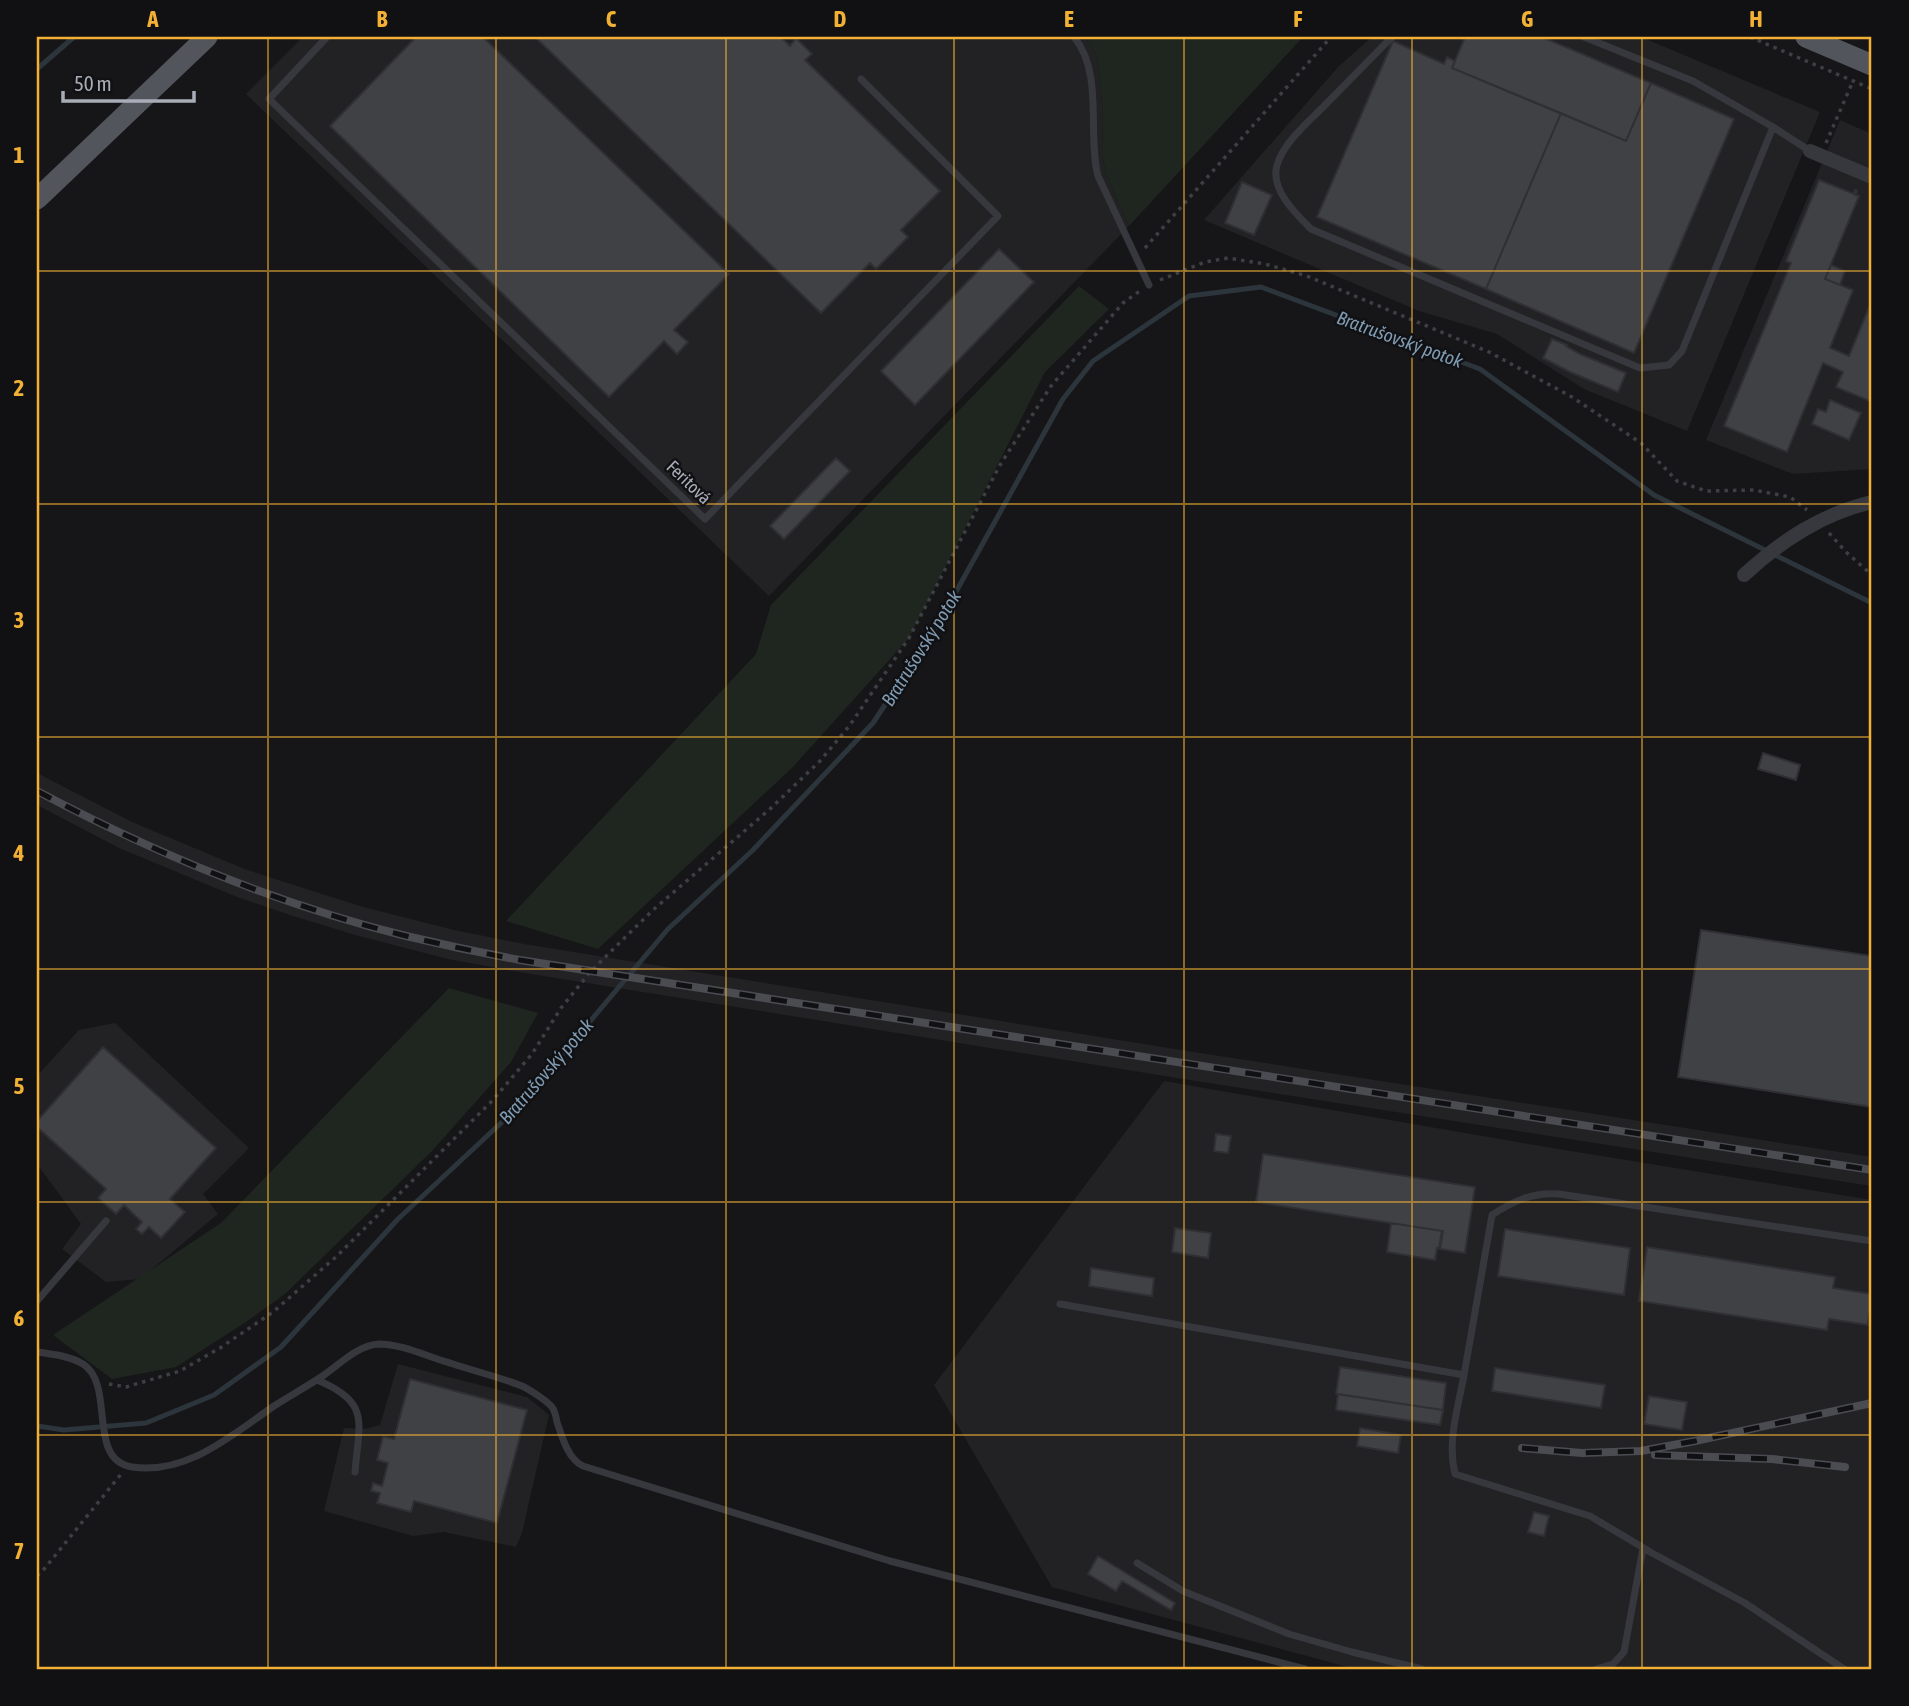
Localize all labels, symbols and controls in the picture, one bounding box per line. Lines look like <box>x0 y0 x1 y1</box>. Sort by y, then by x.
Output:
text: A <box>146 6 159 32</box>
text: B <box>377 6 388 32</box>
text: C <box>606 6 617 32</box>
text: D <box>834 6 847 32</box>
text: E <box>1064 6 1074 32</box>
text: F <box>1293 6 1303 32</box>
text: G <box>1521 6 1533 32</box>
text: H <box>1749 6 1763 32</box>
scale bar <box>63 60 194 104</box>
text: 50 m <box>74 71 112 95</box>
text: 1 <box>14 142 25 168</box>
water label: Bratrušovský potok <box>1334 306 1467 372</box>
text: 2 <box>14 375 24 401</box>
street label: Feritová <box>662 456 716 508</box>
water label: Bratrušovský potok <box>877 585 966 710</box>
text: 3 <box>14 607 24 633</box>
text: 4 <box>13 840 25 866</box>
water label: Bratrušovský potok <box>494 1013 598 1128</box>
text: 5 <box>14 1073 25 1099</box>
text: 6 <box>14 1305 25 1331</box>
text: 7 <box>14 1538 24 1564</box>

